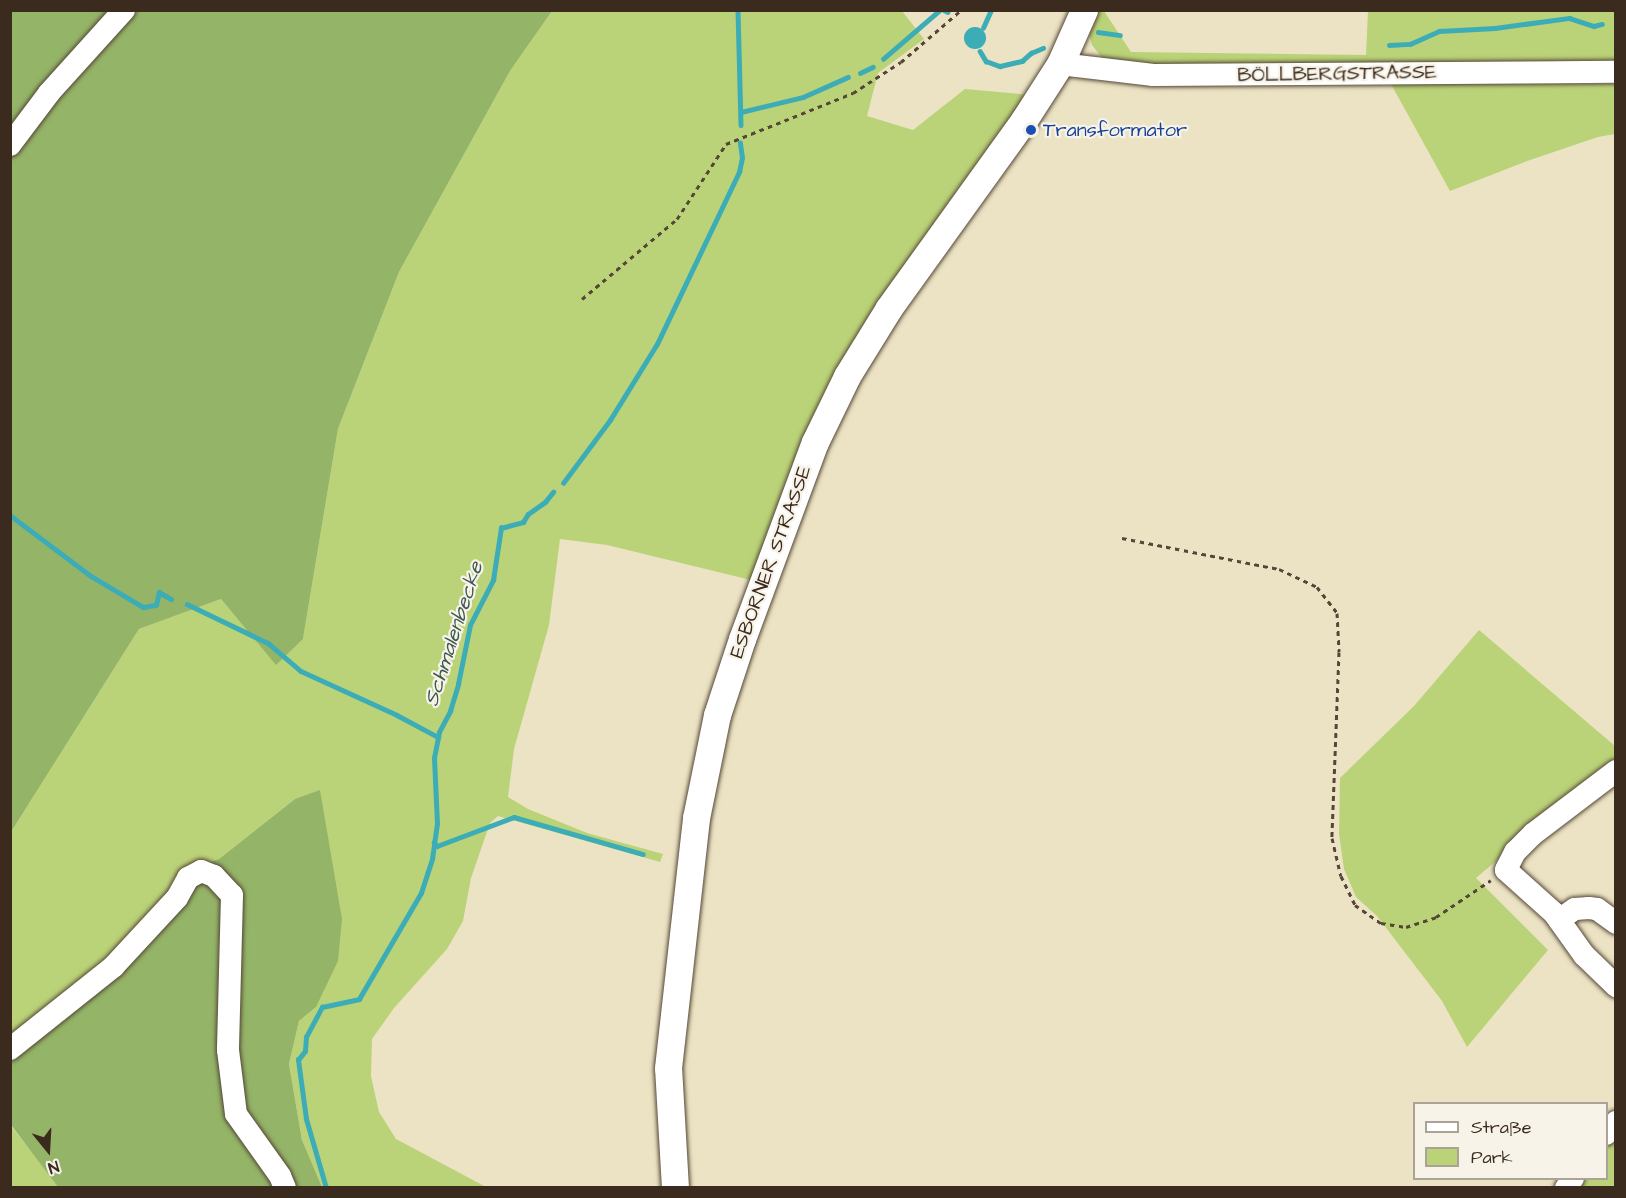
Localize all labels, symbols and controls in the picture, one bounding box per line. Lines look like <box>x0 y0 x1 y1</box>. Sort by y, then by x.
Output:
street label: BÖLLBERGSTRASSE <box>1237 60 1437 88</box>
place label: Transformator <box>1043 118 1187 142</box>
marker: Transformator <box>1024 123 1038 137</box>
street label: ESBORNER STRASSE <box>725 462 817 662</box>
water label: Schmalenbecke <box>419 559 489 709</box>
legend <box>1413 1102 1608 1180</box>
text: Straße <box>1471 1115 1531 1140</box>
north arrow <box>18 1120 78 1180</box>
text: Park <box>1471 1145 1513 1170</box>
text: N <box>45 1155 62 1179</box>

